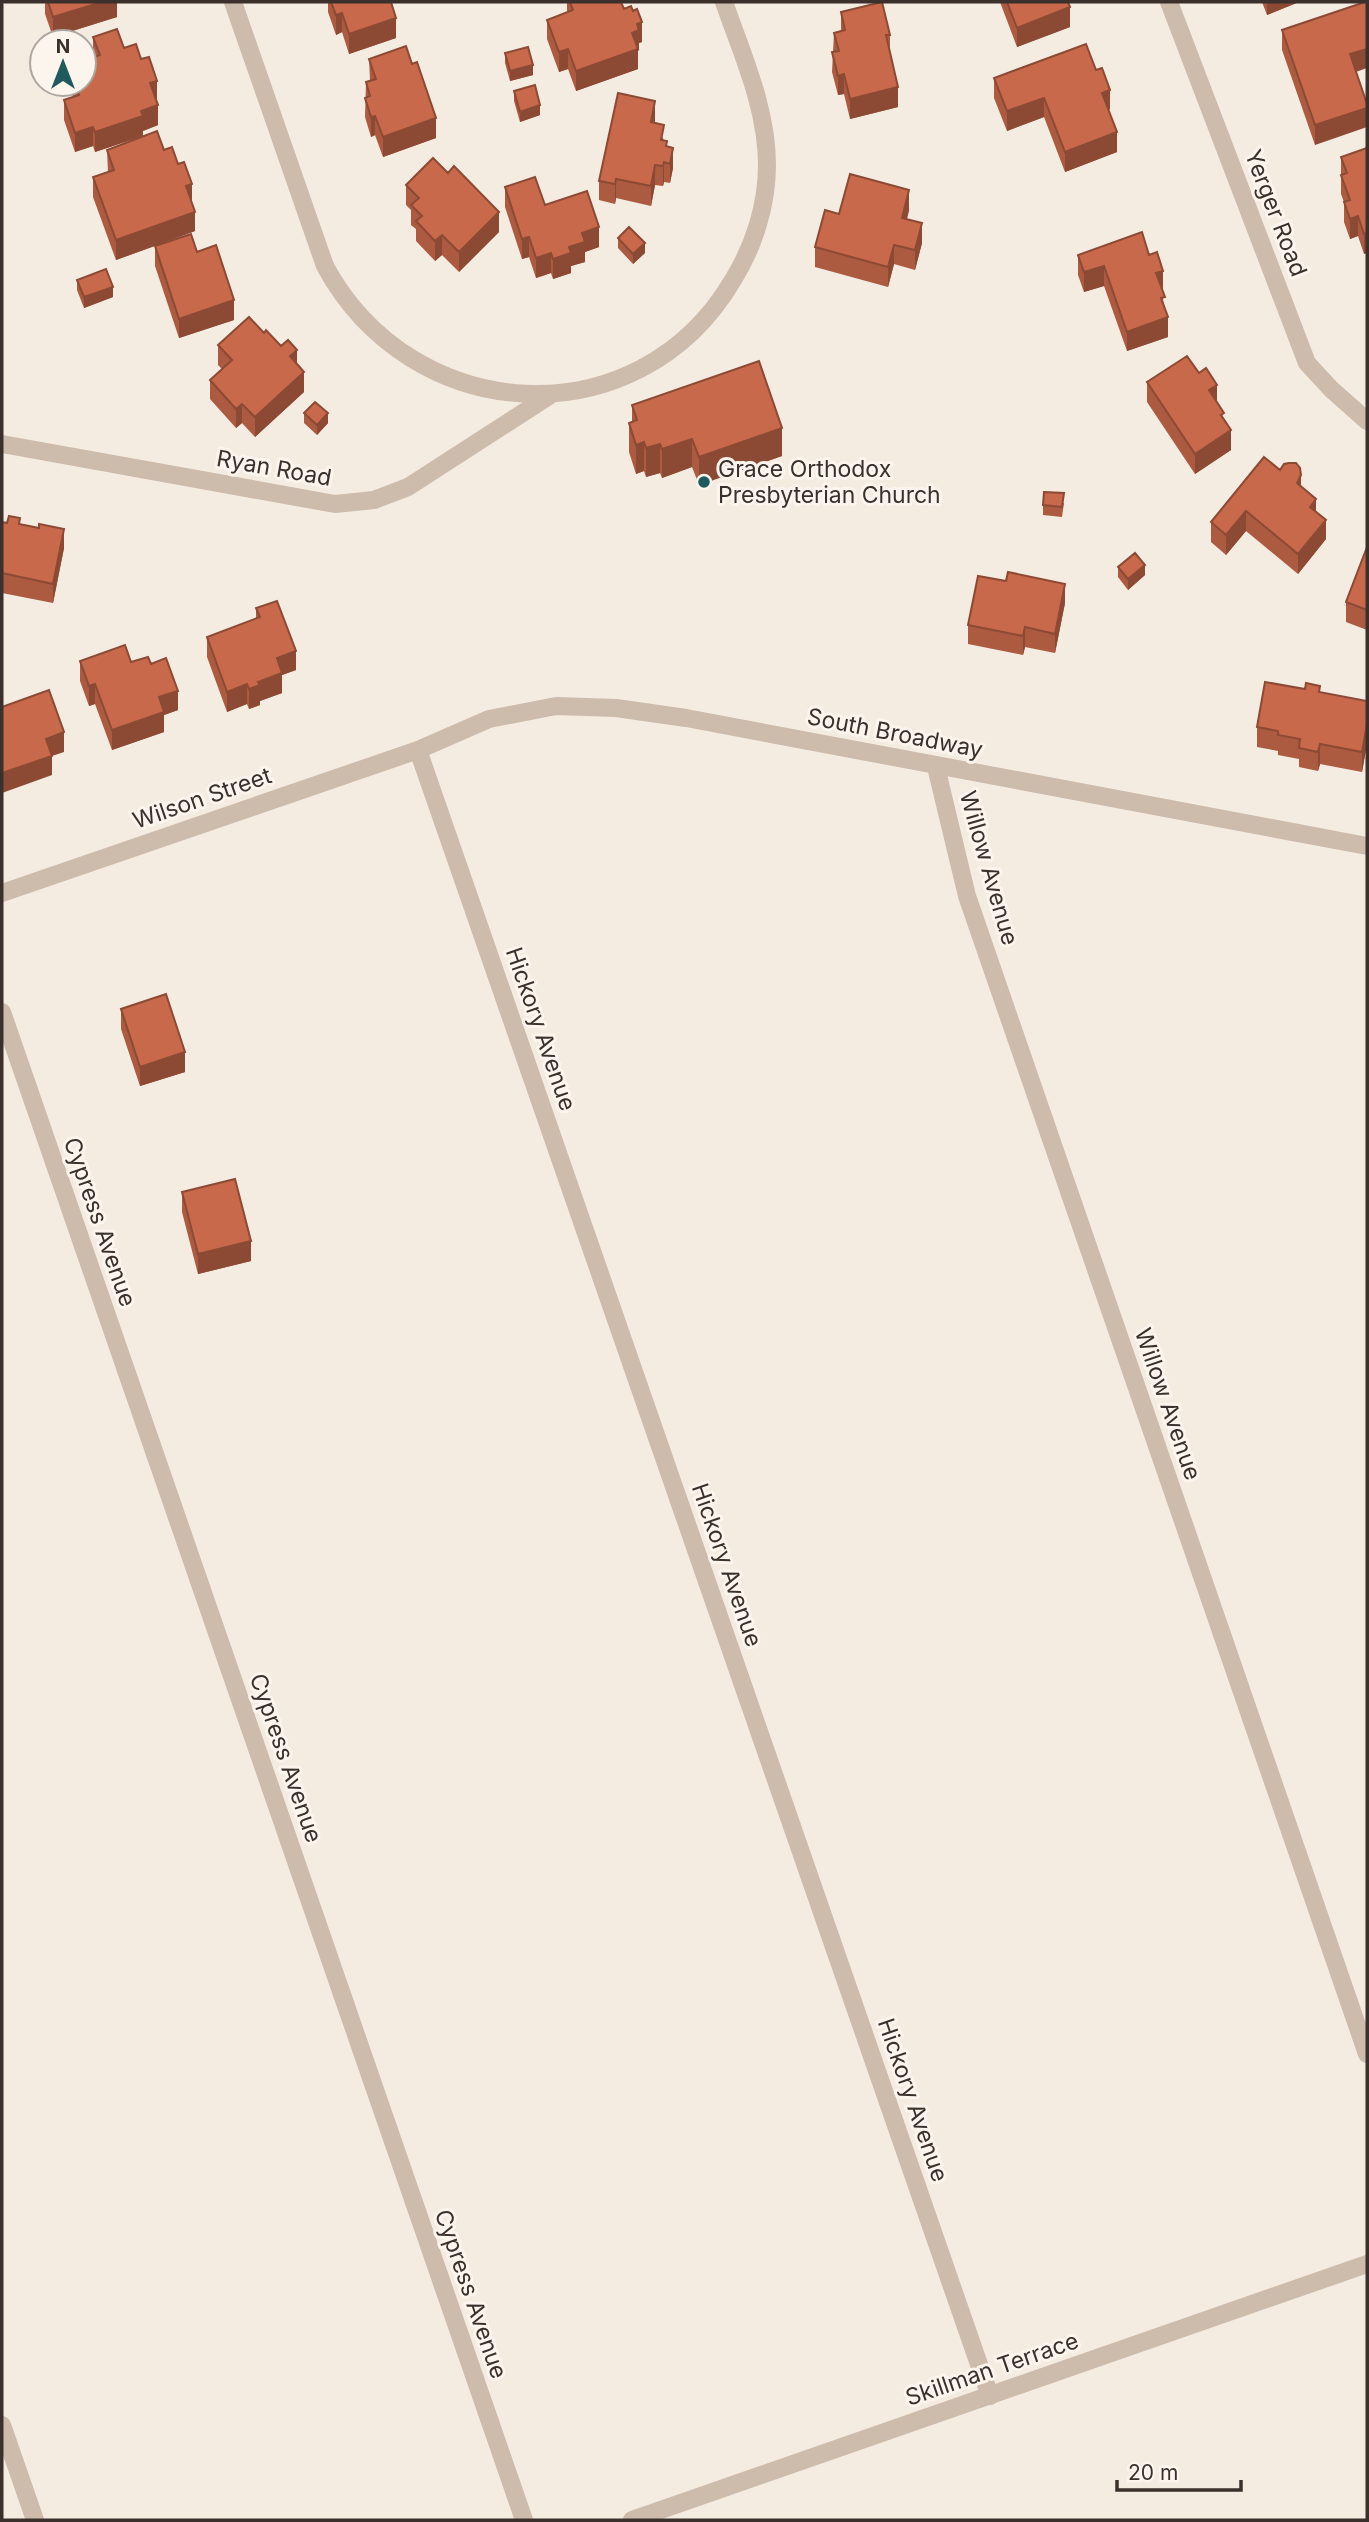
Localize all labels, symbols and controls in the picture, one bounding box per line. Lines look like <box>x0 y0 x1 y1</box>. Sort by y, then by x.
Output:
north arrow <box>28 28 98 98</box>
text: N <box>56 35 70 58</box>
street label: Yerger Road <box>1239 146 1313 280</box>
street label: Ryan Road <box>214 444 334 492</box>
place label: Grace Orthodox Presbyterian Church <box>718 455 941 509</box>
marker: Grace Orthodox Presbyterian Church <box>696 474 712 490</box>
street label: South Broadway <box>805 702 985 764</box>
street label: Wilson Street <box>129 761 275 835</box>
street label: Willow Avenue <box>954 788 1024 948</box>
street label: Hickory Avenue <box>500 944 582 1114</box>
street label: Cypress Avenue <box>58 1134 142 1310</box>
street label: Willow Avenue <box>1129 1324 1207 1484</box>
street label: Hickory Avenue <box>686 1480 768 1650</box>
street label: Cypress Avenue <box>244 1670 328 1846</box>
street label: Hickory Avenue <box>872 2015 954 2185</box>
street label: Cypress Avenue <box>429 2206 513 2382</box>
street label: Skillman Terrace <box>902 2326 1082 2412</box>
scale bar <box>1117 2448 1241 2492</box>
text: 20 m <box>1128 2460 1178 2485</box>

